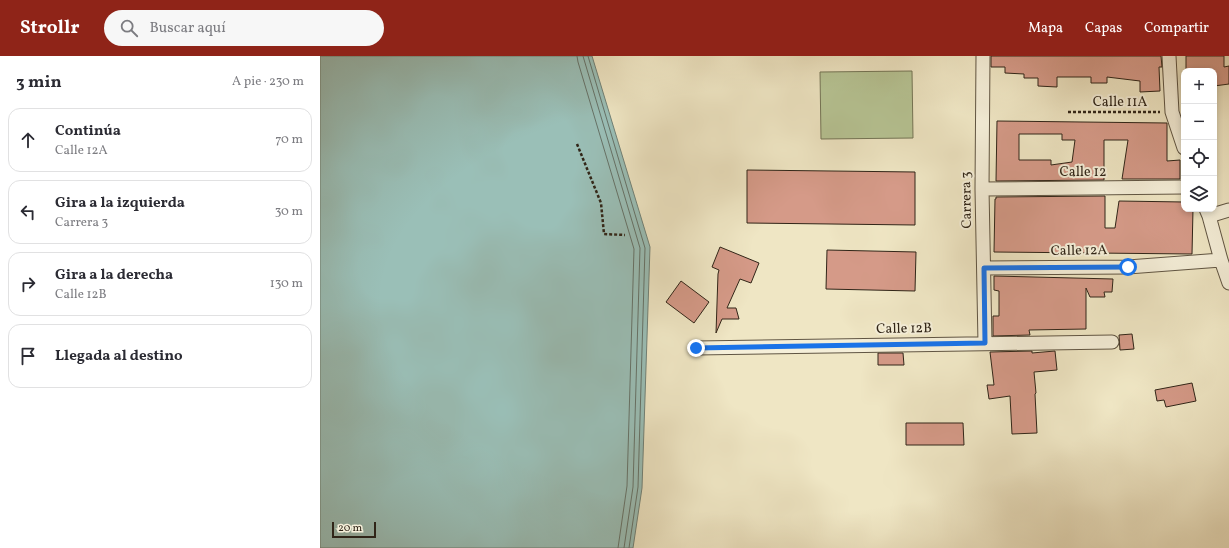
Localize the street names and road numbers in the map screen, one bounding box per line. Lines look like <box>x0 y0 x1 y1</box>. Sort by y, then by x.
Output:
street label: Calle 11A <box>1093 93 1147 112</box>
street label: Calle 12 <box>1060 163 1106 182</box>
street label: Carrera 3 <box>957 171 977 229</box>
street label: Calle 12A <box>1050 241 1108 261</box>
street label: Calle 12B <box>876 319 932 339</box>

